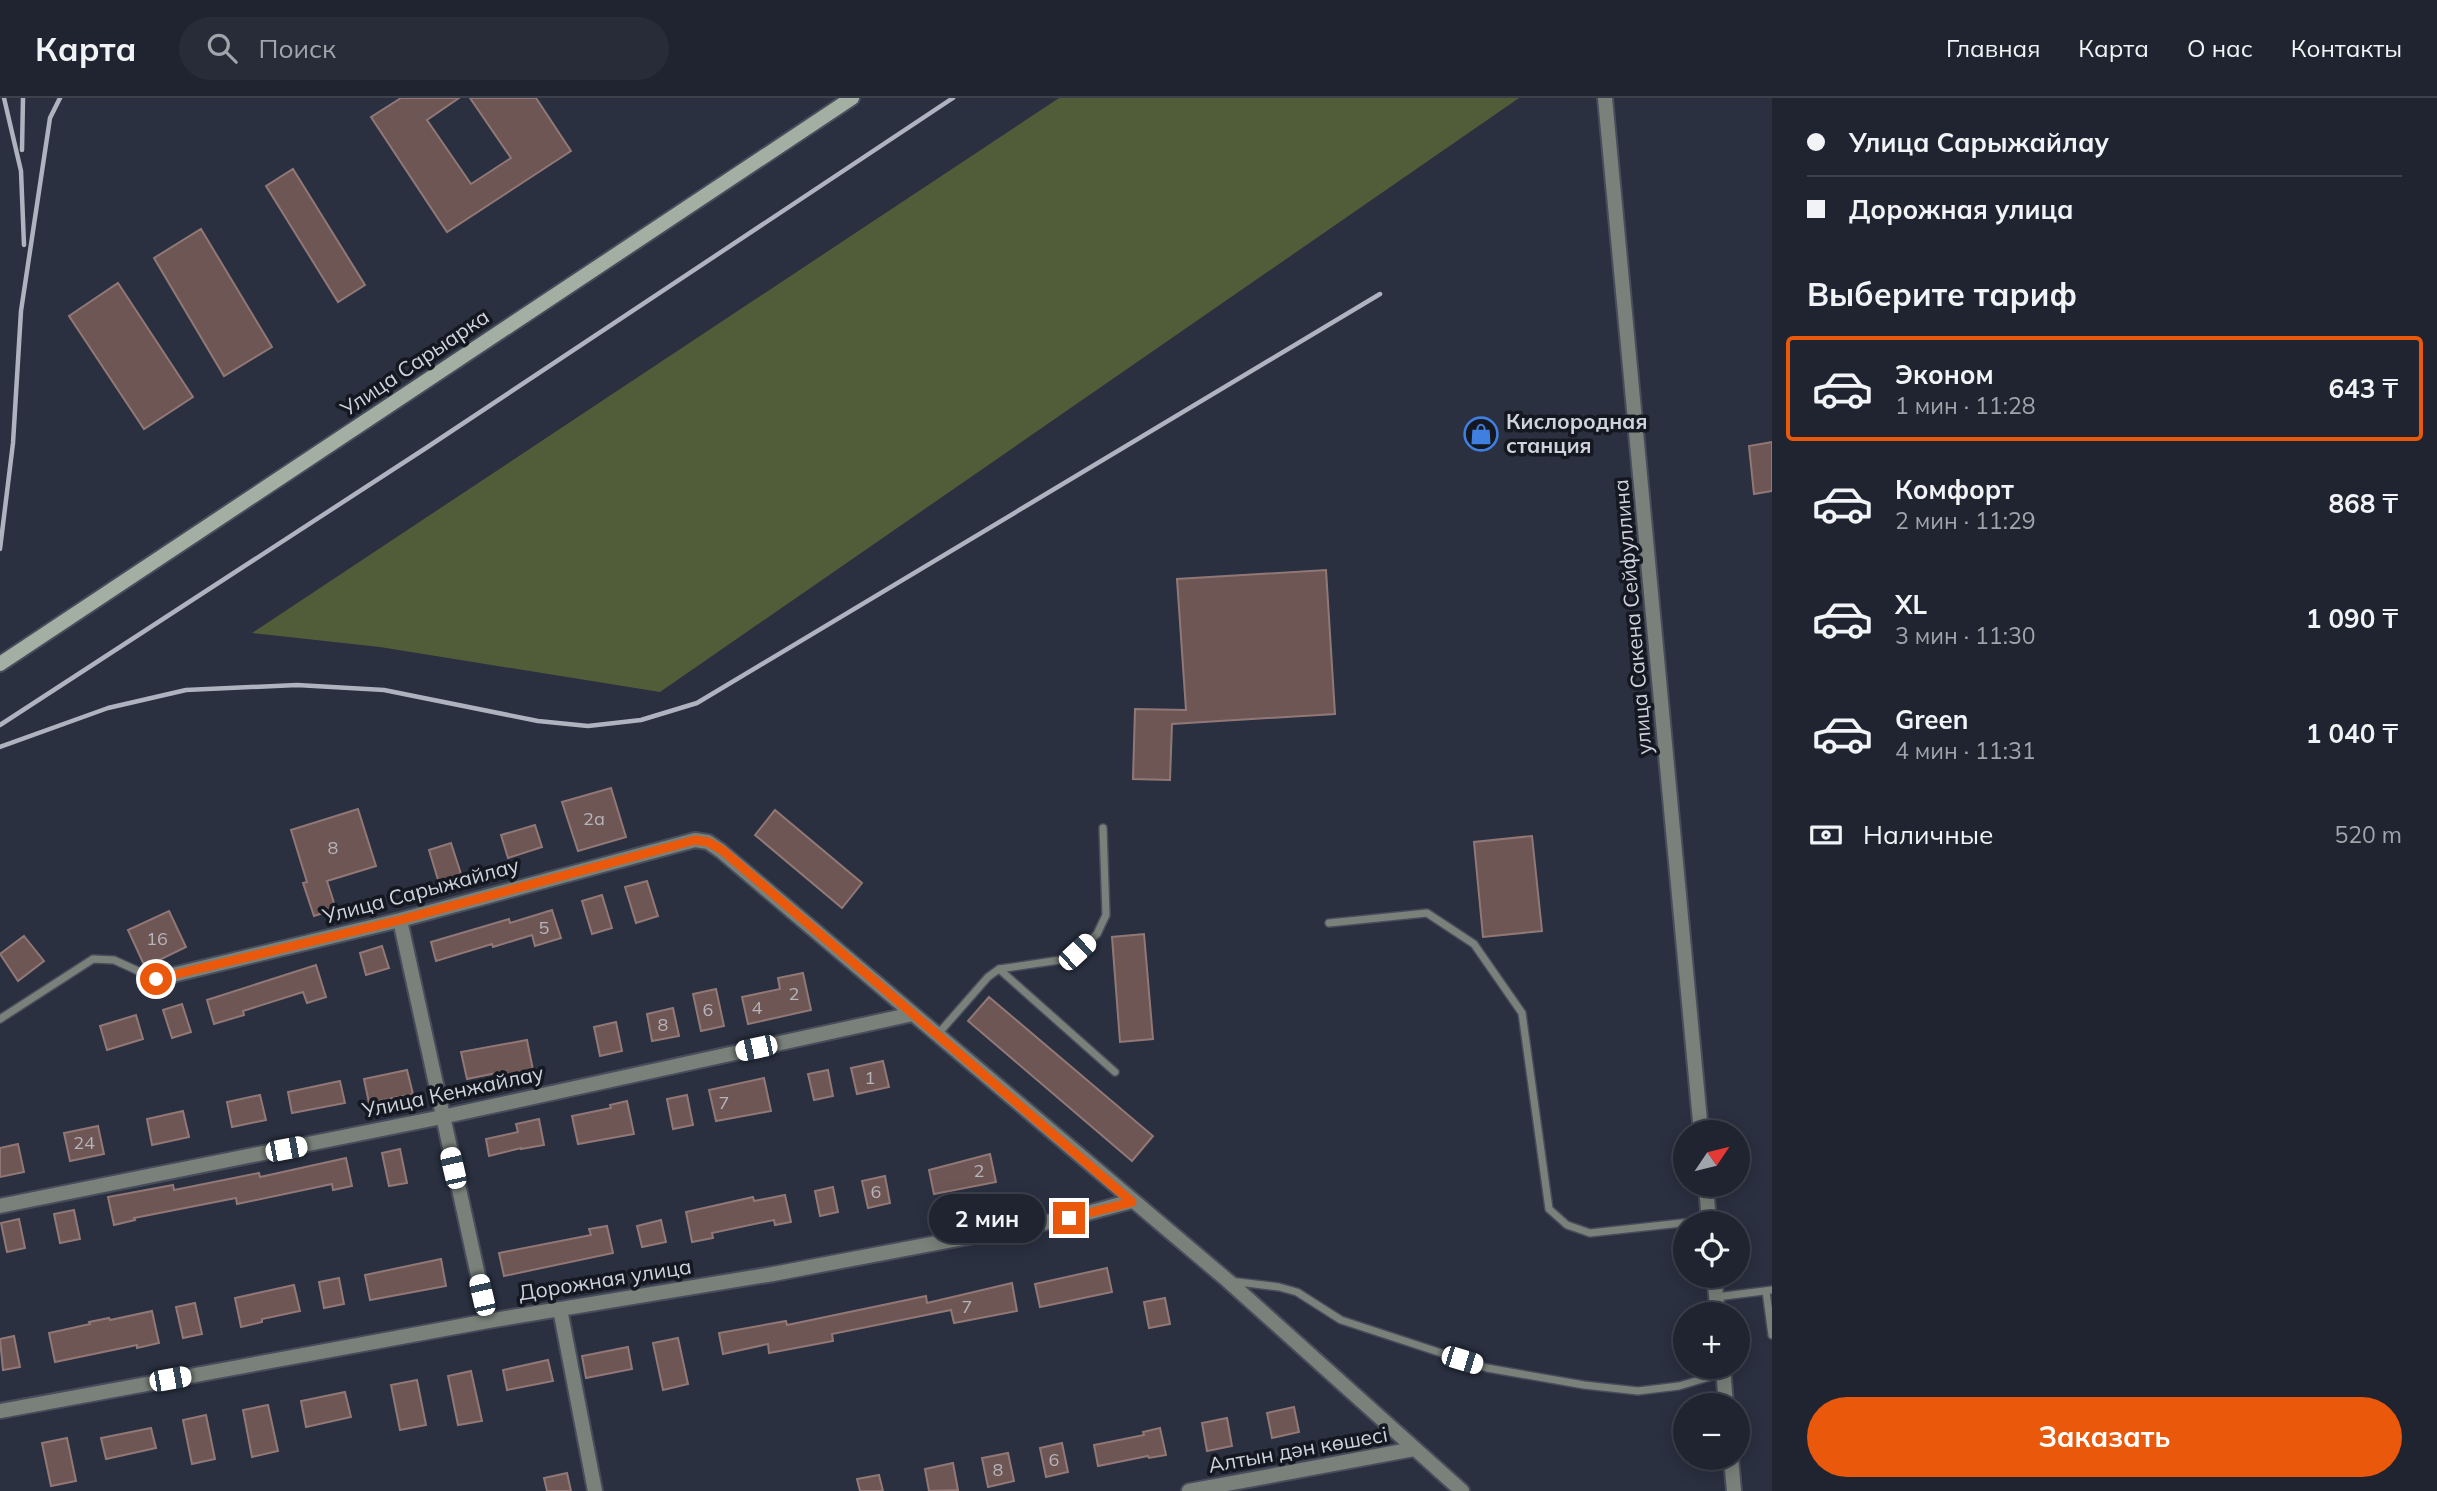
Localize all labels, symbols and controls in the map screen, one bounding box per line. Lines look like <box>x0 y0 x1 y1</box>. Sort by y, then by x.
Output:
search box <box>179 17 669 80</box>
text: Карта <box>35 28 137 69</box>
icon: search <box>203 29 241 67</box>
text: Поиск <box>259 32 336 65</box>
text: Главная <box>1946 33 2040 63</box>
text: Карта <box>2078 33 2149 63</box>
text: О нас <box>2187 33 2253 63</box>
text: Контакты <box>2291 33 2402 63</box>
text: Улица Сарыжайлау <box>1849 126 2109 159</box>
text: Дорожная улица <box>1849 193 2073 226</box>
text: Выберите тариф <box>1807 274 2077 314</box>
street label: Улица Сарыарка <box>335 303 494 422</box>
icon: car <box>1811 357 1874 420</box>
text: Эконом <box>1895 358 1994 391</box>
text: 643 ₸ <box>2328 372 2398 405</box>
text: 1 мин · 11:28 <box>1895 391 2035 420</box>
place label: Кислородная станция <box>1506 408 1647 458</box>
shop icon: Кислородная станция <box>1462 415 1500 453</box>
icon: car <box>1811 472 1874 535</box>
text: Комфорт <box>1895 473 2014 506</box>
street label: улица Сакена Сейфуллина <box>1607 478 1657 756</box>
text: 868 ₸ <box>2328 487 2398 520</box>
text: 2 мин · 11:29 <box>1895 506 2035 535</box>
icon: car <box>1811 587 1874 650</box>
text: XL <box>1895 588 1927 621</box>
text: 1 090 ₸ <box>2306 602 2398 635</box>
text: 3 мин · 11:30 <box>1895 621 2035 650</box>
icon: car <box>1811 702 1874 765</box>
text: Green <box>1895 703 1968 736</box>
text: 1 040 ₸ <box>2306 717 2398 750</box>
text: 4 мин · 11:31 <box>1895 736 2035 765</box>
house number: 2а <box>583 807 605 830</box>
icon: cash <box>1807 816 1845 854</box>
text: Наличные <box>1863 818 1993 851</box>
text: 520 m <box>2334 820 2402 849</box>
house number: 8 <box>328 836 338 859</box>
street label: Улица Сарыжайлау <box>319 851 522 929</box>
house number: 5 <box>539 916 550 939</box>
house number: 16 <box>146 927 168 950</box>
car <box>1055 930 1100 974</box>
route start <box>140 963 172 995</box>
house number: 2 <box>789 982 799 1005</box>
house number: 4 <box>752 996 763 1019</box>
house number: 6 <box>703 998 713 1021</box>
house number: 8 <box>658 1013 668 1036</box>
car <box>734 1033 779 1063</box>
street label: Улица Кенжайлау <box>359 1059 546 1123</box>
house number: 1 <box>865 1066 875 1089</box>
house number: 7 <box>719 1091 729 1114</box>
north arrow <box>1673 1120 1750 1197</box>
map controls <box>1673 1120 1750 1470</box>
house number: 24 <box>73 1131 95 1154</box>
car <box>264 1135 309 1163</box>
car <box>439 1145 468 1191</box>
house number: 2 <box>974 1159 984 1182</box>
house number: 6 <box>871 1180 881 1203</box>
callout: 2 мин <box>929 1194 1044 1242</box>
route end <box>1053 1202 1085 1234</box>
text: 2 мин <box>955 1204 1019 1233</box>
button: locate <box>1673 1211 1750 1288</box>
street label: Дорожная улица <box>517 1253 693 1306</box>
car <box>468 1272 497 1318</box>
house number: 7 <box>962 1295 972 1318</box>
button: + <box>1673 1302 1750 1379</box>
car <box>1439 1344 1486 1376</box>
car <box>148 1365 193 1393</box>
button: − <box>1673 1393 1750 1470</box>
button: Заказать <box>1807 1397 2402 1477</box>
street label: Алтын дән көшесі <box>1206 1420 1389 1478</box>
house number: 6 <box>1049 1448 1059 1471</box>
house number: 8 <box>993 1458 1003 1481</box>

